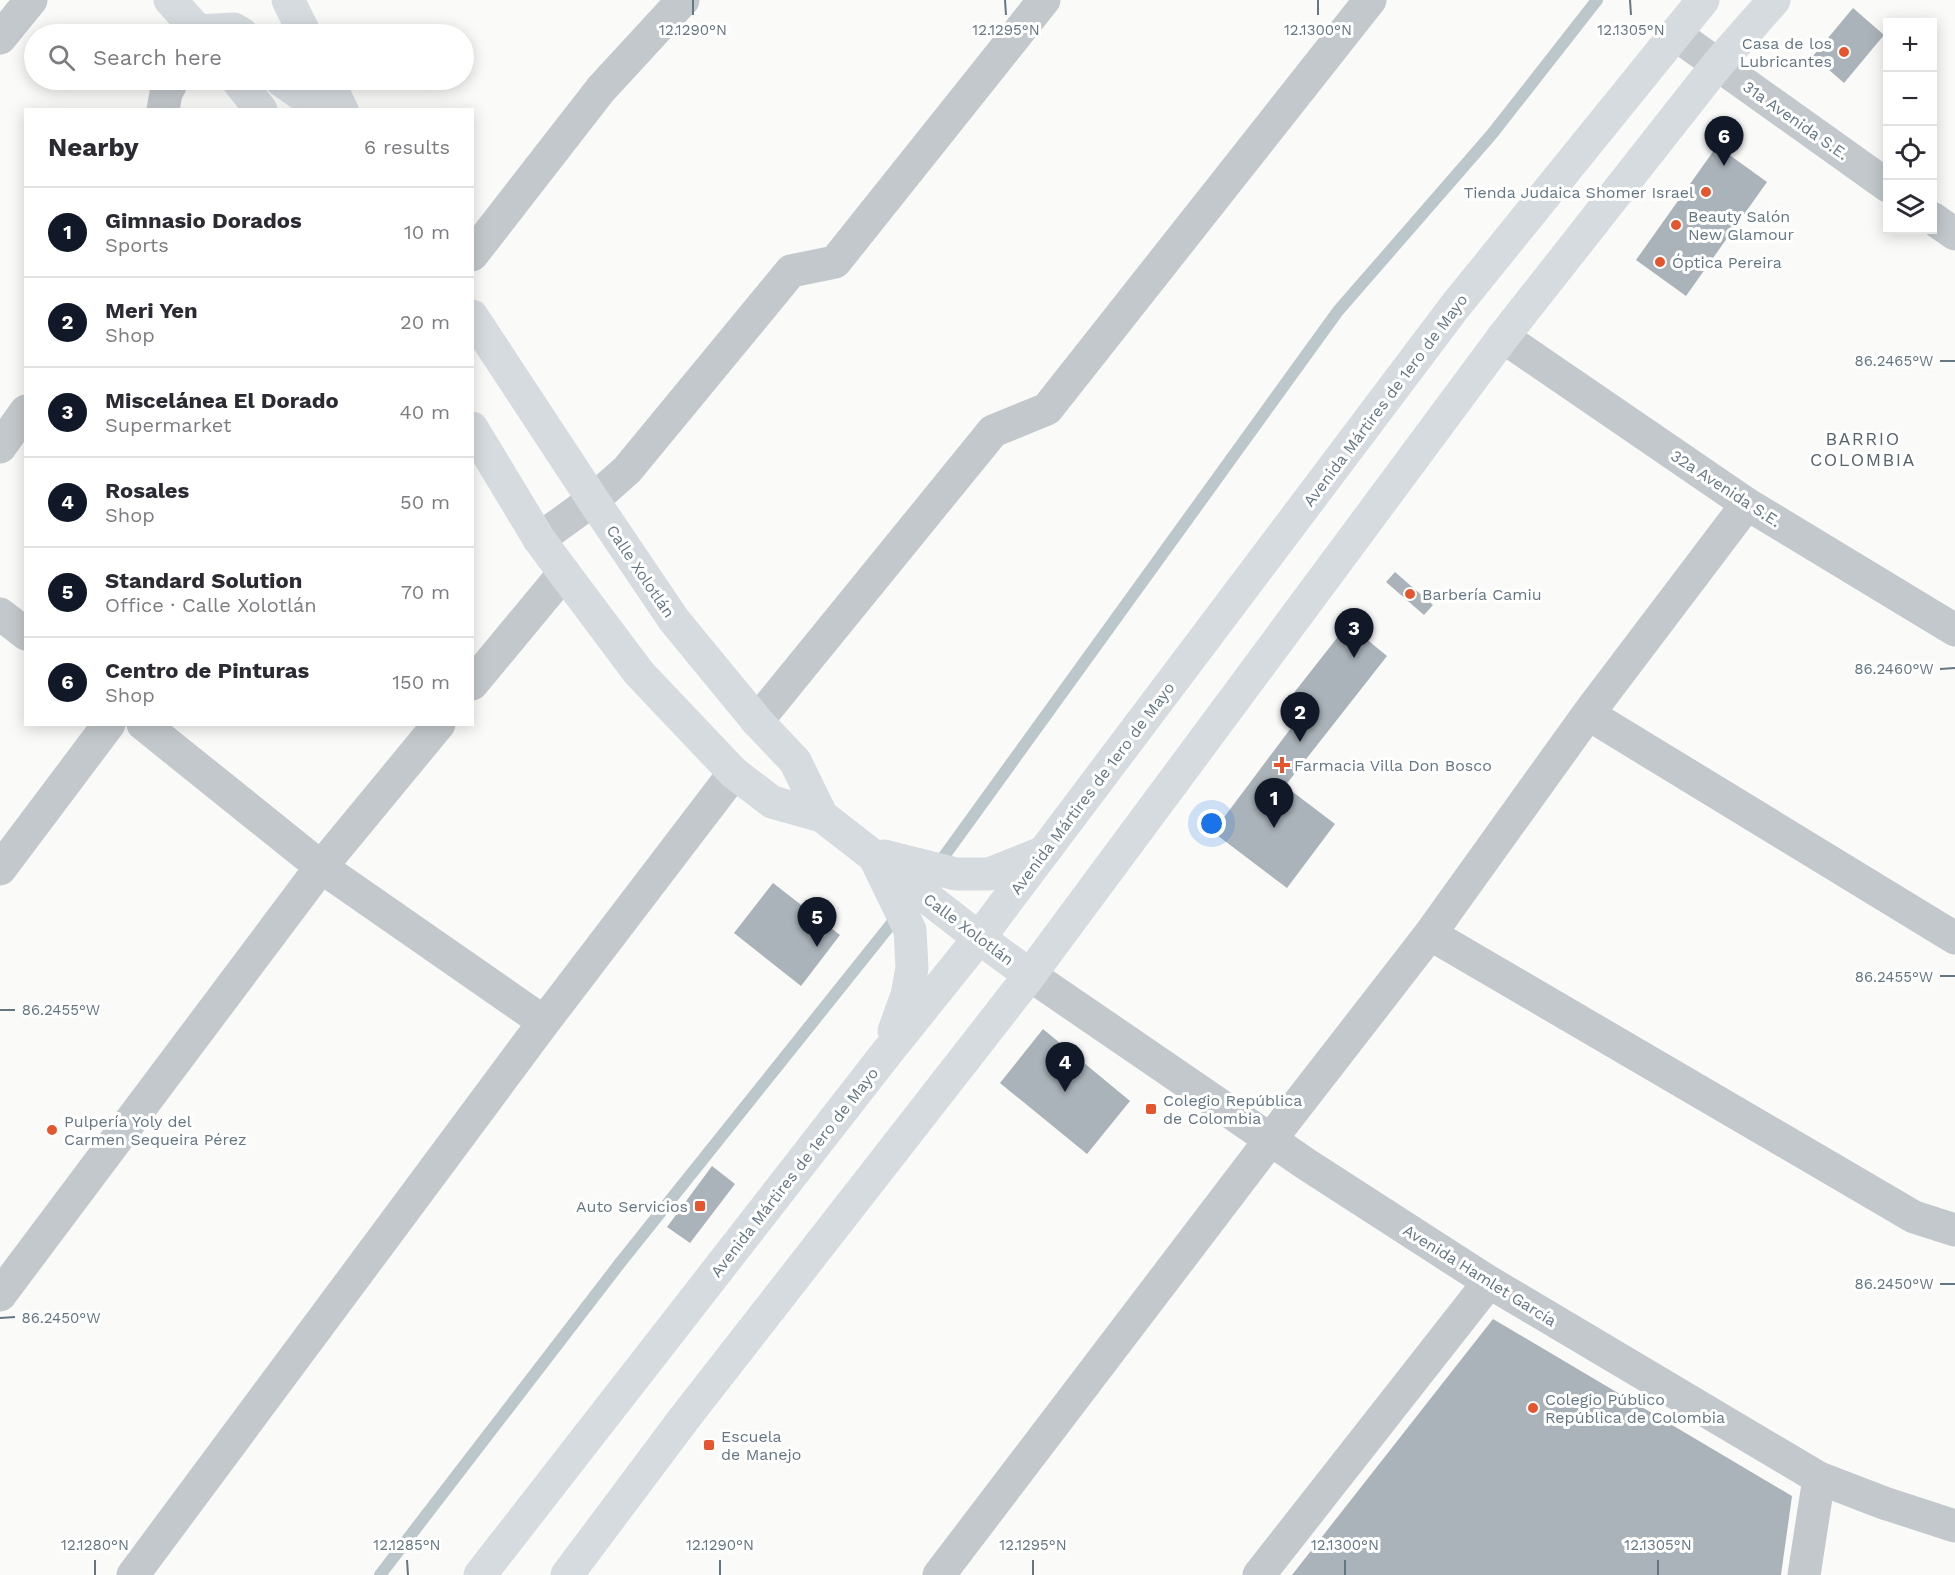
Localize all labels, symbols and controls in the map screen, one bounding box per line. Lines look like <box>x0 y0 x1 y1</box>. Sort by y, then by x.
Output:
map controls <box>1883 18 1937 234</box>
button: + <box>1883 18 1937 72</box>
text: 12.1290°N <box>659 21 727 39</box>
text: 12.1295°N <box>972 21 1040 39</box>
text: 12.1300°N <box>1284 21 1352 39</box>
text: 12.1305°N <box>1597 21 1665 39</box>
search box <box>24 24 474 90</box>
place label: Casa de los Lubricantes <box>1740 34 1832 71</box>
icon: search <box>45 41 78 74</box>
text: Search here <box>93 45 222 70</box>
marker: Casa de los Lubricantes <box>1837 45 1851 59</box>
button: − <box>1883 72 1937 126</box>
street label: 31a Avenida S.E. <box>1739 77 1852 164</box>
pin: 6 <box>1704 116 1744 166</box>
button: locate <box>1883 126 1937 180</box>
text: Nearby <box>48 132 139 162</box>
text: 6 results <box>364 135 450 159</box>
button: layers <box>1883 180 1937 234</box>
place label: Tienda Judaica Shomer Israel <box>1464 183 1694 202</box>
marker: Tienda Judaica Shomer Israel <box>1699 185 1713 199</box>
place label: Beauty Salón New Glamour <box>1688 207 1794 244</box>
text: Gimnasio Dorados <box>105 208 302 233</box>
marker: Beauty Salón New Glamour <box>1669 218 1683 232</box>
text: 1 <box>63 220 72 244</box>
text: 10 m <box>404 220 450 244</box>
text: Sports <box>105 233 169 257</box>
place label: Óptica Pereira <box>1672 253 1782 272</box>
marker: Óptica Pereira <box>1653 255 1667 269</box>
street label: Avenida Mártires de 1ero de Mayo <box>1299 290 1471 510</box>
text: Meri Yen <box>105 298 198 323</box>
text: 2 <box>62 310 73 334</box>
text: 20 m <box>400 310 450 334</box>
text: Shop <box>105 323 155 347</box>
text: 86.2465°W <box>1855 352 1933 370</box>
text: Miscelánea El Dorado <box>105 388 339 413</box>
text: 3 <box>62 400 73 424</box>
text: 40 m <box>399 400 450 424</box>
text: Supermarket <box>105 413 231 437</box>
district label: BARRIO COLOMBIA <box>1810 428 1916 470</box>
street label: 32a Avenida S.E. <box>1667 446 1784 531</box>
text: Rosales <box>105 478 189 503</box>
text: 4 <box>61 490 74 514</box>
text: 50 m <box>400 490 450 514</box>
text: Shop <box>105 503 155 527</box>
street label: Calle Xolotlán <box>603 521 679 621</box>
text: Standard Solution <box>105 568 302 593</box>
text: 5 <box>62 580 73 604</box>
text: 70 m <box>401 580 450 604</box>
place label: Barbería Camiu <box>1422 585 1542 604</box>
marker: Barbería Camiu <box>1403 587 1417 601</box>
text: Office · Calle Xolotlán <box>105 593 317 617</box>
pin: 3 <box>1334 608 1374 658</box>
text: Centro de Pinturas <box>105 658 309 683</box>
text: 86.2460°W <box>1854 660 1934 678</box>
text: 6 <box>61 670 74 694</box>
text: 150 m <box>392 670 450 694</box>
street label: Avenida Mártires de 1ero de Mayo <box>1006 678 1178 898</box>
text: Shop <box>105 683 155 707</box>
pin: 2 <box>1280 692 1320 742</box>
place label: Farmacia Villa Don Bosco <box>1294 756 1492 775</box>
marker: Farmacia Villa Don Bosco <box>1275 758 1289 772</box>
pin: 1 <box>1254 778 1294 828</box>
your location <box>1197 809 1226 838</box>
street label: Calle Xolotlán <box>920 889 1017 969</box>
pin: 5 <box>798 898 836 947</box>
text: 86.2455°W <box>1855 968 1933 986</box>
text: 86.2455°W <box>22 1001 100 1019</box>
pin: 4 <box>1046 1042 1084 1092</box>
street label: Avenida Mártires de 1ero de Mayo <box>707 1064 882 1281</box>
place label: Colegio República de Colombia <box>1163 1091 1302 1128</box>
marker: Colegio República de Colombia <box>1144 1102 1158 1116</box>
place label: Pulpería Yoly del Carmen Sequeira Pérez <box>64 1112 247 1149</box>
marker: Pulpería Yoly del Carmen Sequeira Pérez <box>45 1123 59 1137</box>
place label: Auto Servicios <box>576 1197 688 1216</box>
marker: Auto Servicios <box>693 1199 707 1213</box>
street label: Avenida Hamlet García <box>1400 1220 1560 1330</box>
text: 86.2450°W <box>1854 1275 1934 1293</box>
text: 86.2450°W <box>21 1309 101 1327</box>
place label: Colegio Público República de Colombia <box>1545 1390 1725 1427</box>
marker: Colegio Público República de Colombia <box>1526 1401 1540 1415</box>
place label: Escuela de Manejo <box>721 1427 801 1464</box>
marker: Escuela de Manejo <box>702 1438 716 1452</box>
text: 12.1280°N <box>61 1536 129 1554</box>
text: 12.1285°N <box>373 1536 441 1554</box>
text: 12.1290°N <box>686 1536 754 1554</box>
text: 12.1295°N <box>999 1536 1067 1554</box>
text: 12.1300°N <box>1311 1536 1379 1554</box>
text: 12.1305°N <box>1624 1536 1692 1554</box>

